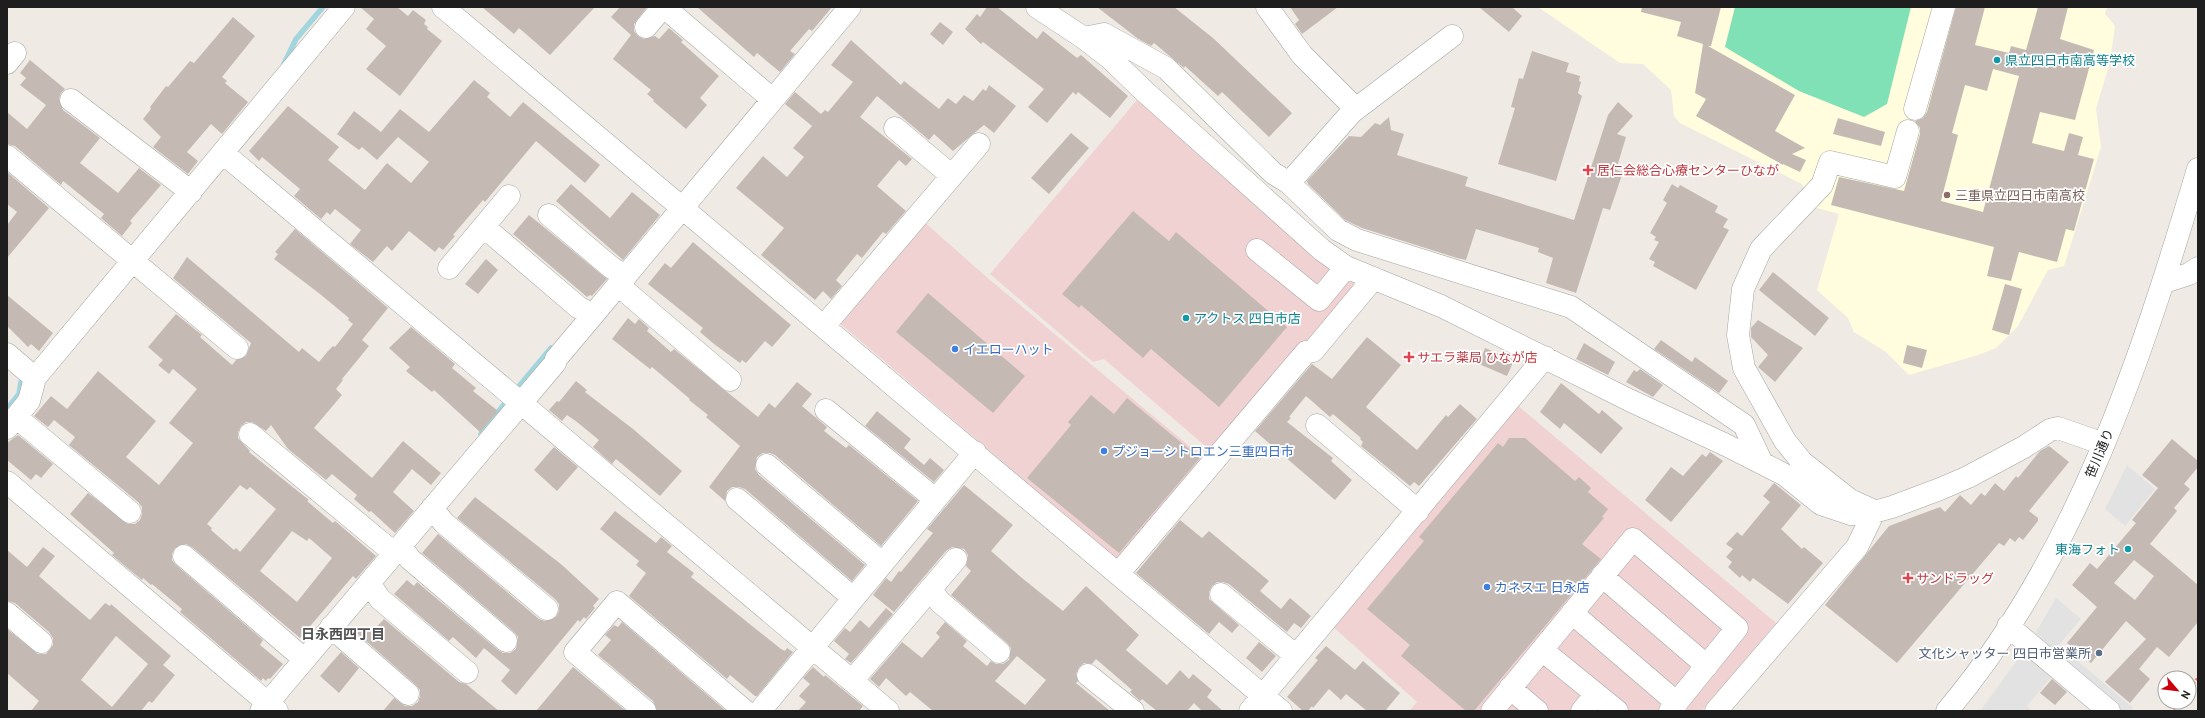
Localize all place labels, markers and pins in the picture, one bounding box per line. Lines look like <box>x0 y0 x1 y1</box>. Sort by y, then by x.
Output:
place label: 県立四日市南高等学校 <box>2005 52 2135 69</box>
marker: 県立四日市南高等学校 <box>1992 55 2002 65</box>
place label: 居仁会総合心療センターひなが <box>1597 162 1779 179</box>
marker: 居仁会総合心療センターひなが <box>1582 164 1594 176</box>
place label: 三重県立四日市南高校 <box>1955 187 2085 204</box>
marker: 三重県立四日市南高校 <box>1942 190 1952 200</box>
place label: アクトス 四日市店 <box>1194 310 1301 327</box>
marker: アクトス 四日市店 <box>1181 313 1191 323</box>
place label: イエローハット <box>963 341 1054 358</box>
marker: イエローハット <box>950 344 960 354</box>
place label: サエラ薬局 ひなが店 <box>1417 349 1537 366</box>
marker: サエラ薬局 ひなが店 <box>1404 352 1414 362</box>
place label: プジョーシトロエン三重四日市 <box>1112 443 1294 460</box>
marker: プジョーシトロエン三重四日市 <box>1099 446 1109 456</box>
place label: 東海フォト <box>2055 541 2120 558</box>
marker: 東海フォト <box>2123 544 2133 554</box>
place label: サンドラッグ <box>1916 570 1994 587</box>
marker: サンドラッグ <box>1903 573 1913 583</box>
place label: カネスエ 日永店 <box>1495 579 1589 596</box>
marker: カネスエ 日永店 <box>1482 582 1492 592</box>
place label: 文化シャッター 四日市営業所 <box>1919 645 2091 662</box>
marker: 文化シャッター 四日市営業所 <box>2094 648 2104 658</box>

